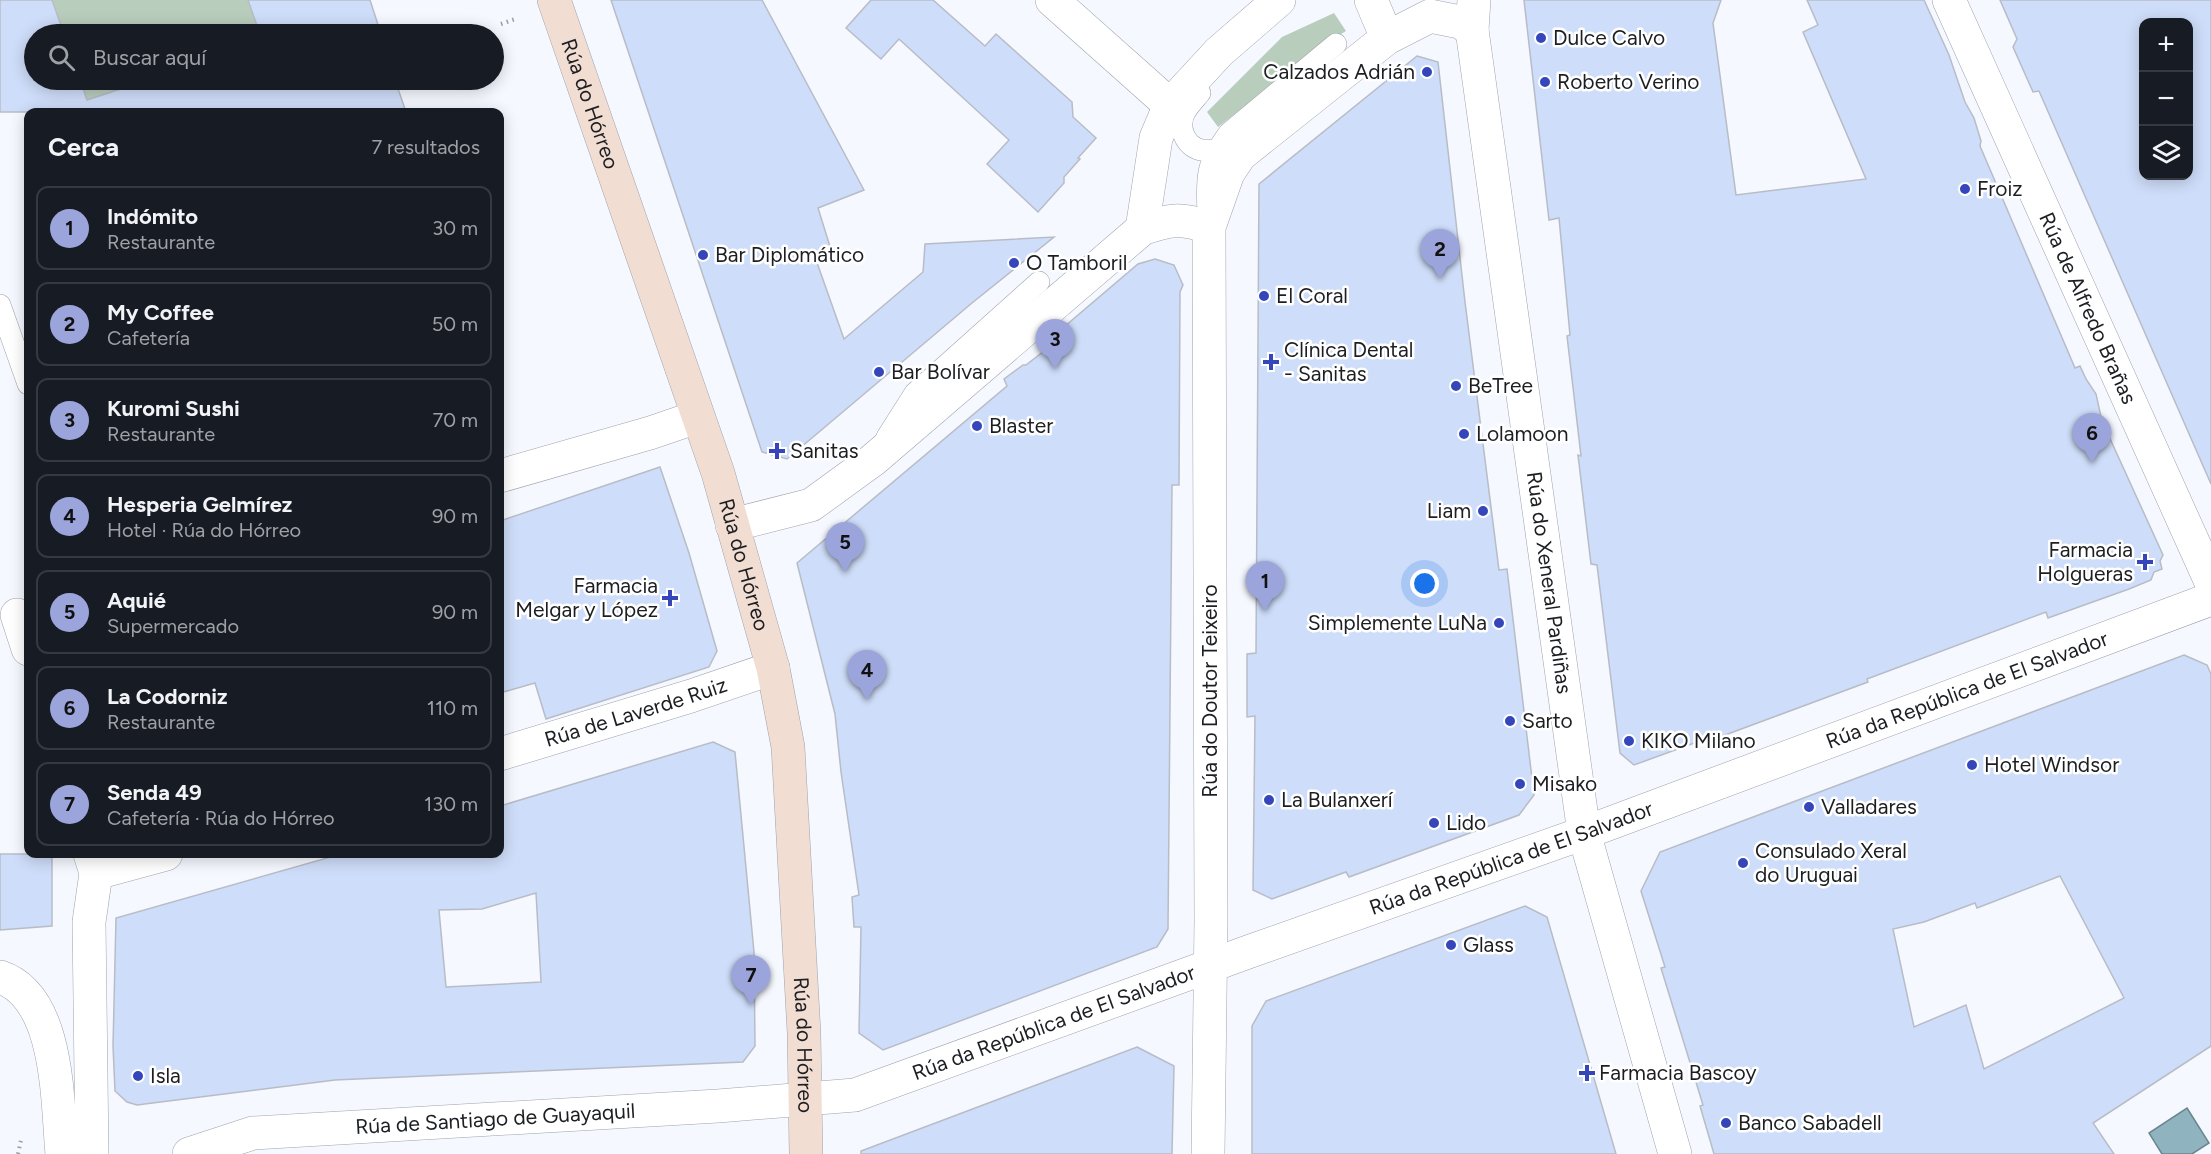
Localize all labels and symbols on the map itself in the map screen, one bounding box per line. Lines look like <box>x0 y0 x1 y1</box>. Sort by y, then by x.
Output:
place label: Dulce Calvo <box>1553 25 1665 50</box>
marker: Dulce Calvo <box>1534 31 1548 45</box>
street label: Rúa do Hórreo <box>556 35 625 172</box>
place label: Calzados Adrián <box>1263 59 1415 84</box>
marker: Calzados Adrián <box>1420 65 1434 79</box>
place label: Roberto Verino <box>1557 69 1700 94</box>
marker: Roberto Verino <box>1538 75 1552 89</box>
place label: Froiz <box>1977 176 2023 201</box>
marker: Froiz <box>1958 182 1972 196</box>
street label: Rúa de Alfredo Brañas <box>2034 208 2142 408</box>
pin: 2 <box>1420 230 1460 279</box>
place label: Bar Diplomático <box>715 242 864 267</box>
marker: Bar Diplomático <box>696 248 710 262</box>
place label: O Tamboril <box>1026 250 1127 275</box>
marker: O Tamboril <box>1007 256 1021 270</box>
place label: El Coral <box>1276 283 1348 308</box>
marker: El Coral <box>1257 289 1271 303</box>
pin: 3 <box>1036 320 1074 369</box>
place label: Clínica Dental - Sanitas <box>1284 337 1413 386</box>
marker: Clínica Dental - Sanitas <box>1262 353 1280 371</box>
place label: Bar Bolívar <box>891 359 990 384</box>
marker: Bar Bolívar <box>872 365 886 379</box>
place label: BeTree <box>1468 373 1533 398</box>
marker: BeTree <box>1449 379 1463 393</box>
place label: Blaster <box>989 413 1053 438</box>
pin: 6 <box>2072 414 2112 463</box>
marker: Blaster <box>970 419 984 433</box>
place label: Lolamoon <box>1476 421 1568 446</box>
marker: Lolamoon <box>1457 427 1471 441</box>
place label: Sanitas <box>790 438 859 463</box>
marker: Sanitas <box>768 442 786 460</box>
street label: Rúa do Xeneral Pardiñas <box>1522 470 1577 695</box>
street label: Rúa do Hórreo <box>714 496 775 634</box>
place label: Liam <box>1427 498 1471 523</box>
marker: Liam <box>1476 504 1490 518</box>
pin: 5 <box>826 522 864 572</box>
place label: Farmacia Holgueras <box>2037 537 2133 586</box>
marker: Farmacia Holgueras <box>2138 555 2152 569</box>
pin: 1 <box>1246 562 1284 611</box>
your location <box>1410 569 1439 598</box>
place label: Farmacia Melgar y López <box>515 573 658 622</box>
street label: Rúa do Doutor Teixeiro <box>1197 584 1222 798</box>
marker: Farmacia Melgar y López <box>663 591 677 605</box>
place label: Simplemente LuNa <box>1308 610 1487 635</box>
marker: Simplemente LuNa <box>1492 616 1506 630</box>
street label: Rúa da República de El Salvador <box>1822 626 2111 754</box>
pin: 4 <box>848 650 886 700</box>
street label: Rúa de Laverde Ruiz <box>541 672 730 752</box>
place label: Sarto <box>1522 708 1573 733</box>
marker: Sarto <box>1503 714 1517 728</box>
place label: KIKO Milano <box>1641 728 1756 753</box>
marker: KIKO Milano <box>1622 734 1636 748</box>
place label: Hotel Windsor <box>1984 752 2119 777</box>
marker: Hotel Windsor <box>1965 758 1979 772</box>
place label: Misako <box>1532 771 1597 796</box>
marker: Misako <box>1513 777 1527 791</box>
place label: La Bulanxerí <box>1281 787 1394 812</box>
marker: La Bulanxerí <box>1262 793 1276 807</box>
place label: Valladares <box>1821 794 1917 819</box>
street label: Rúa da República de El Salvador <box>1366 795 1656 920</box>
marker: Valladares <box>1802 800 1816 814</box>
place label: Lido <box>1446 810 1486 835</box>
marker: Lido <box>1427 816 1441 830</box>
place label: Consulado Xeral do Uruguai <box>1755 838 1907 887</box>
marker: Consulado Xeral do Uruguai <box>1736 856 1750 870</box>
place label: Glass <box>1463 932 1514 957</box>
marker: Glass <box>1444 938 1458 952</box>
pin: 7 <box>732 956 771 1005</box>
street label: Rúa da República de El Salvador <box>909 959 1198 1085</box>
street label: Rúa do Hórreo <box>789 976 818 1113</box>
place label: Farmacia Bascoy <box>1599 1060 1756 1085</box>
place label: Isla <box>150 1063 181 1088</box>
marker: Farmacia Bascoy <box>1580 1066 1594 1080</box>
marker: Isla <box>131 1069 145 1083</box>
street label: Rúa de Santiago de Guayaquil <box>354 1098 636 1139</box>
place label: Banco Sabadell <box>1738 1110 1882 1135</box>
marker: Banco Sabadell <box>1719 1116 1733 1130</box>

